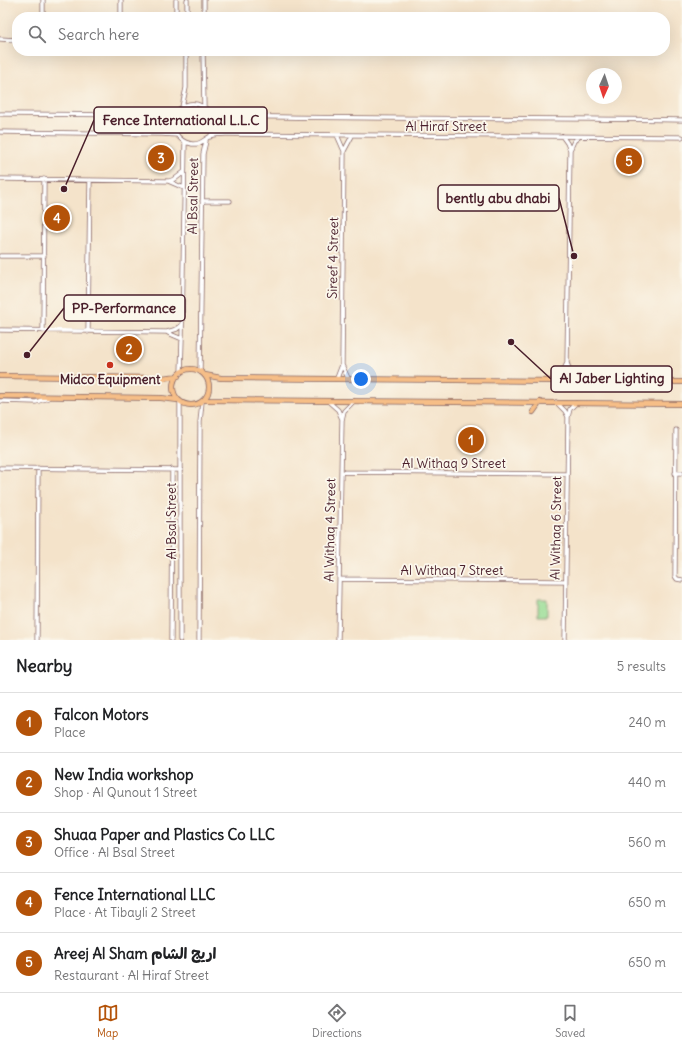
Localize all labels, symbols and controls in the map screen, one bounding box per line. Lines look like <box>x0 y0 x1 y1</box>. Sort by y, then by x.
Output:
search box <box>12 12 670 56</box>
icon: search <box>26 23 48 45</box>
text: Search here <box>58 25 139 44</box>
north arrow <box>586 68 622 104</box>
callout: Fence International L.L.C <box>94 107 267 133</box>
text: Fence International L.L.C <box>103 111 259 129</box>
street label: Al Hiraf Street <box>405 118 487 135</box>
pin: 3 <box>148 143 174 173</box>
pin: 5 <box>616 146 642 176</box>
street label: Al Bsal Street <box>184 157 202 235</box>
callout: bently abu dhabi <box>438 185 559 211</box>
text: bently abu dhabi <box>446 189 550 207</box>
pin: 4 <box>44 203 70 233</box>
street label: Sireef 4 Street <box>324 216 342 299</box>
callout: PP-Performance <box>64 295 185 321</box>
text: PP-Performance <box>72 299 177 317</box>
pin: 2 <box>116 334 142 364</box>
marker: Midco Equipment <box>105 360 115 370</box>
callout: Al Jaber Lighting <box>551 366 672 392</box>
your location <box>351 369 371 389</box>
text: Al Jaber Lighting <box>559 369 665 387</box>
place label: Midco Equipment <box>60 371 161 388</box>
pin: 1 <box>458 425 484 455</box>
street label: Al Withaq 9 Street <box>402 455 507 472</box>
street label: Al Withaq 6 Street <box>547 475 565 580</box>
street label: Al Withaq 4 Street <box>321 477 339 582</box>
street label: Al Bsal Street <box>163 482 180 559</box>
street label: Al Withaq 7 Street <box>401 562 504 579</box>
text: Nearby <box>16 655 72 677</box>
text: 5 results <box>617 658 666 675</box>
text: Falcon Motors <box>54 705 149 724</box>
text: 1 <box>26 714 32 731</box>
text: 240 m <box>629 714 666 731</box>
text: Place <box>54 724 85 741</box>
text: New India workshop <box>54 765 194 784</box>
text: 2 <box>25 774 33 791</box>
text: 440 m <box>628 774 666 791</box>
text: Shop · Al Qunout 1 Street <box>54 784 197 801</box>
text: Shuaa Paper and Plastics Co LLC <box>54 825 275 844</box>
text: 3 <box>25 834 33 851</box>
text: 560 m <box>628 834 666 851</box>
text: Office · Al Bsal Street <box>54 844 175 861</box>
text: Fence International LLC <box>54 885 215 904</box>
text: 4 <box>25 894 33 911</box>
text: 650 m <box>628 894 666 911</box>
text: Place · At Tibayli 2 Street <box>54 904 196 921</box>
text: Areej Al Sham اريج الشام <box>54 944 216 963</box>
text: 5 <box>25 954 33 971</box>
text: 650 m <box>628 954 666 971</box>
text: Restaurant · Al Hiraf Street <box>54 967 209 984</box>
tab: Map <box>97 1002 119 1040</box>
tab: Directions <box>312 1002 362 1040</box>
tab: Saved <box>555 1002 585 1040</box>

